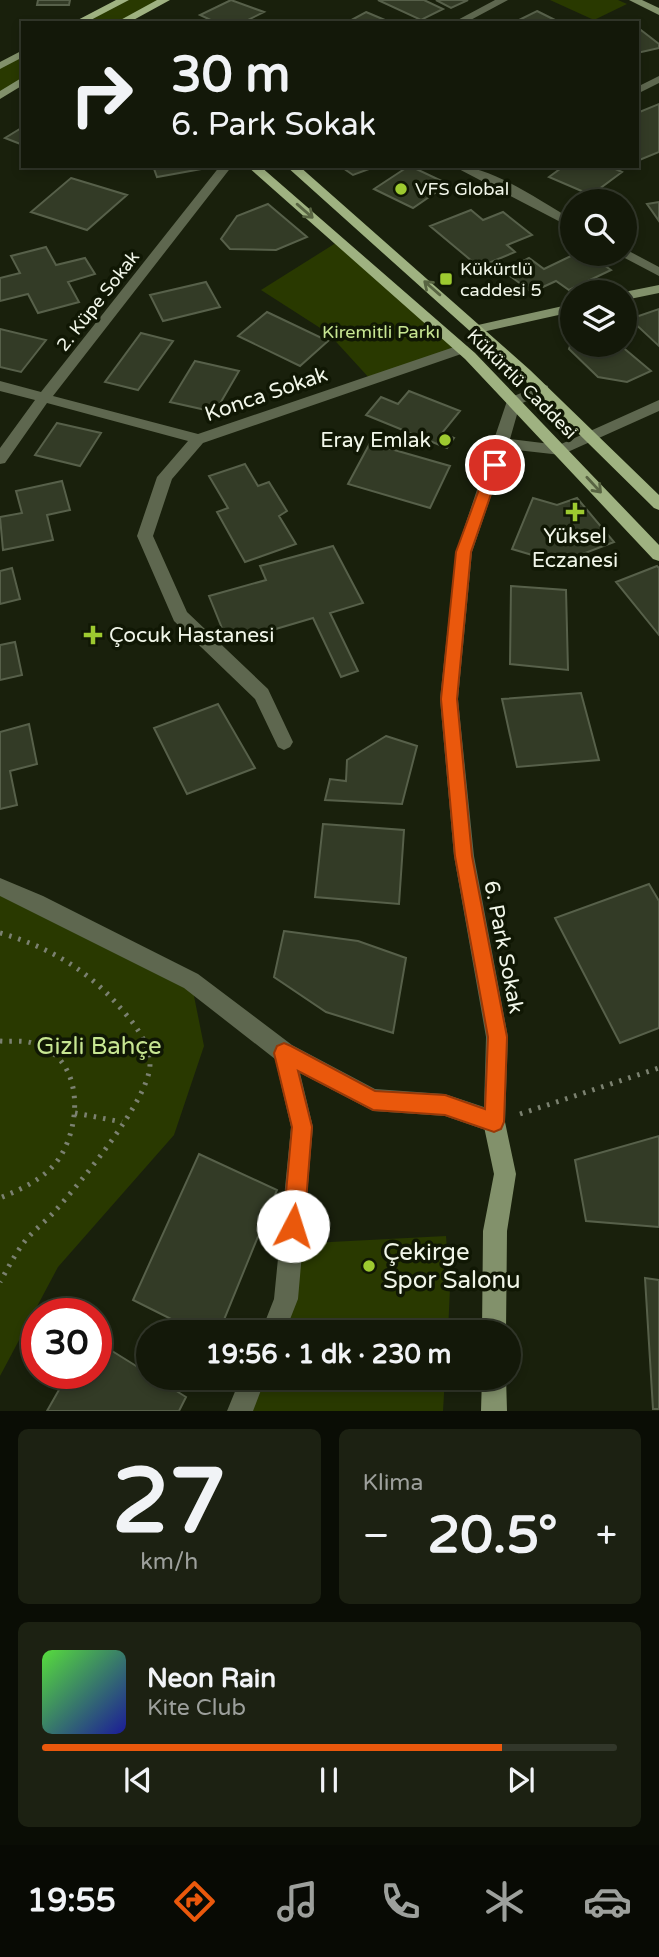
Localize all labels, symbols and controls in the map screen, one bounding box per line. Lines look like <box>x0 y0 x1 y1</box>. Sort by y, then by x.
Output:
text: 30 m <box>171 46 290 105</box>
icon: right <box>56 49 147 140</box>
text: 6. Park Sokak <box>171 106 376 144</box>
place label: VFS Global <box>415 178 509 200</box>
marker: VFS Global <box>393 181 409 197</box>
map controls <box>560 189 637 357</box>
button: search <box>560 189 637 266</box>
one-way arrow <box>295 203 313 219</box>
street label: 2. Küpe Sokak <box>52 246 144 356</box>
place label: Kükürtlü caddesi 5 <box>460 258 542 301</box>
marker: Kükürtlü caddesi 5 <box>438 271 454 287</box>
one-way arrow <box>424 280 441 297</box>
button: layers <box>560 280 637 357</box>
park label: Kiremitli Parkı <box>322 321 440 343</box>
street label: Kükürtlü Caddesi <box>462 324 582 444</box>
street label: Konca Sokak <box>201 362 331 427</box>
place label: Eray Emlak <box>320 428 431 453</box>
marker: Eray Emlak <box>437 432 453 448</box>
pin <box>465 435 525 495</box>
icon: arrive <box>476 446 514 484</box>
one-way arrow <box>586 476 602 494</box>
marker: Yüksel Eczanesi <box>567 504 583 520</box>
place label: Yüksel Eczanesi <box>532 524 618 573</box>
place label: Çocuk Hastanesi <box>109 623 274 648</box>
marker: Çocuk Hastanesi <box>83 625 103 645</box>
street label: 6. Park Sokak <box>478 879 529 1016</box>
park label: Gizli Bahçe <box>36 1032 162 1061</box>
position arrow <box>256 1189 330 1263</box>
place label: Çekirge Spor Salonu <box>383 1238 521 1295</box>
marker: Çekirge Spor Salonu <box>361 1258 377 1274</box>
speed limit sign: 30 <box>21 1298 112 1389</box>
text: 19:56 · 1 dk · 230 m <box>206 1339 451 1370</box>
text: 27 <box>112 1447 226 1557</box>
text: Klima <box>363 1469 423 1497</box>
text: 20.5° <box>428 1504 558 1567</box>
text: − <box>363 1513 390 1559</box>
text: + <box>596 1513 617 1559</box>
text: km/h <box>140 1548 198 1576</box>
text: Neon Rain <box>147 1663 276 1694</box>
text: Kite Club <box>147 1694 246 1722</box>
icon: previous <box>119 1761 157 1799</box>
icon: pause <box>310 1761 348 1799</box>
icon: next <box>502 1761 540 1799</box>
icon: directions <box>170 1877 219 1926</box>
icon: music <box>273 1877 322 1926</box>
icon: phone <box>376 1877 425 1926</box>
icon: climate <box>480 1877 529 1926</box>
icon: car <box>583 1877 632 1926</box>
text: 19:55 <box>27 1882 116 1920</box>

